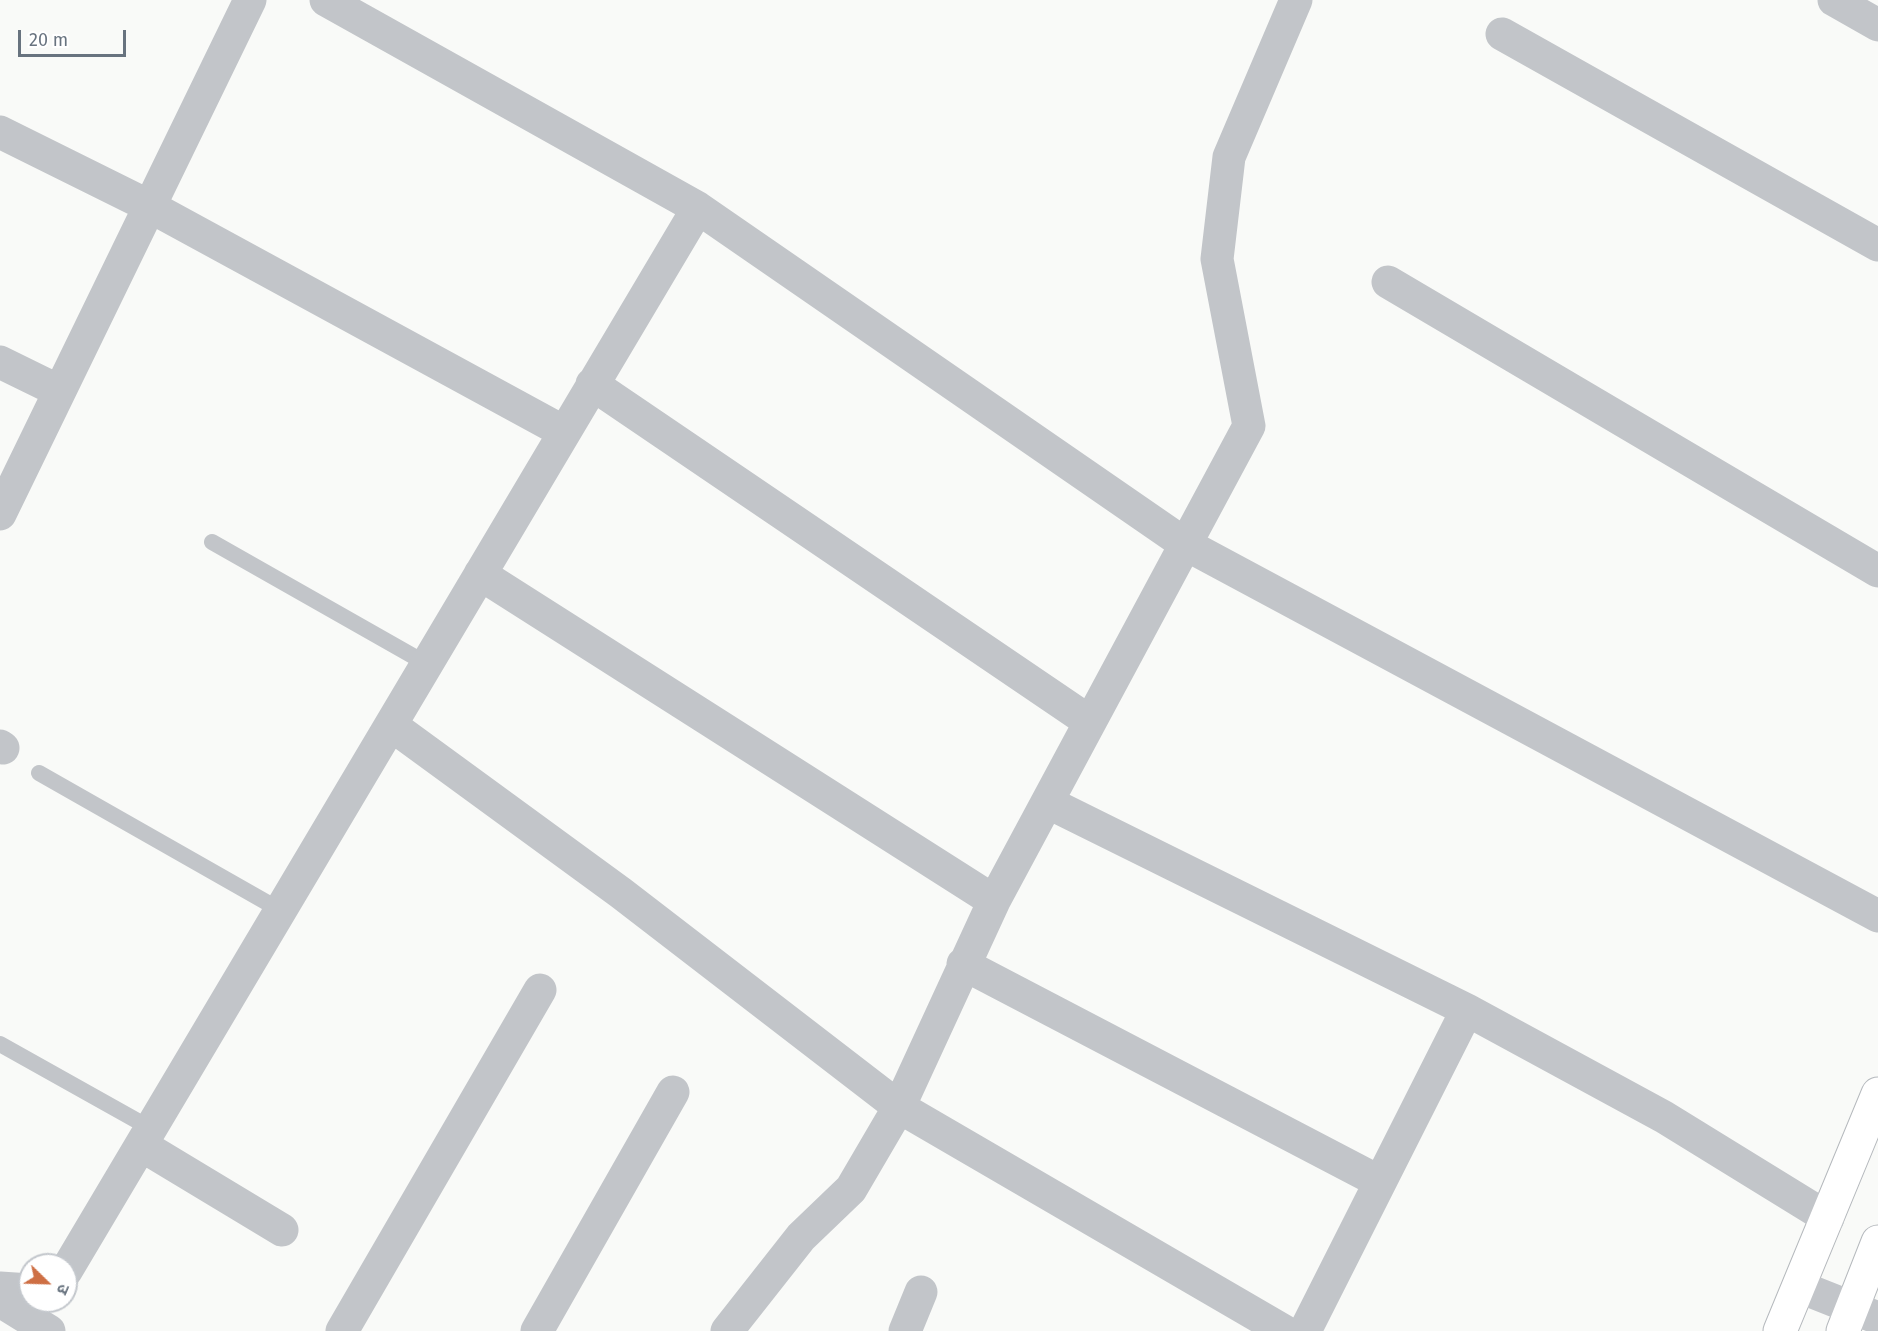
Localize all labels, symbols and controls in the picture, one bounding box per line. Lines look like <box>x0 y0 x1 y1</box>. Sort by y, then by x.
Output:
scale bar <box>21 18 129 56</box>
text: 20 m <box>29 29 68 51</box>
north arrow <box>18 1253 78 1313</box>
text: उ <box>53 1281 74 1297</box>

